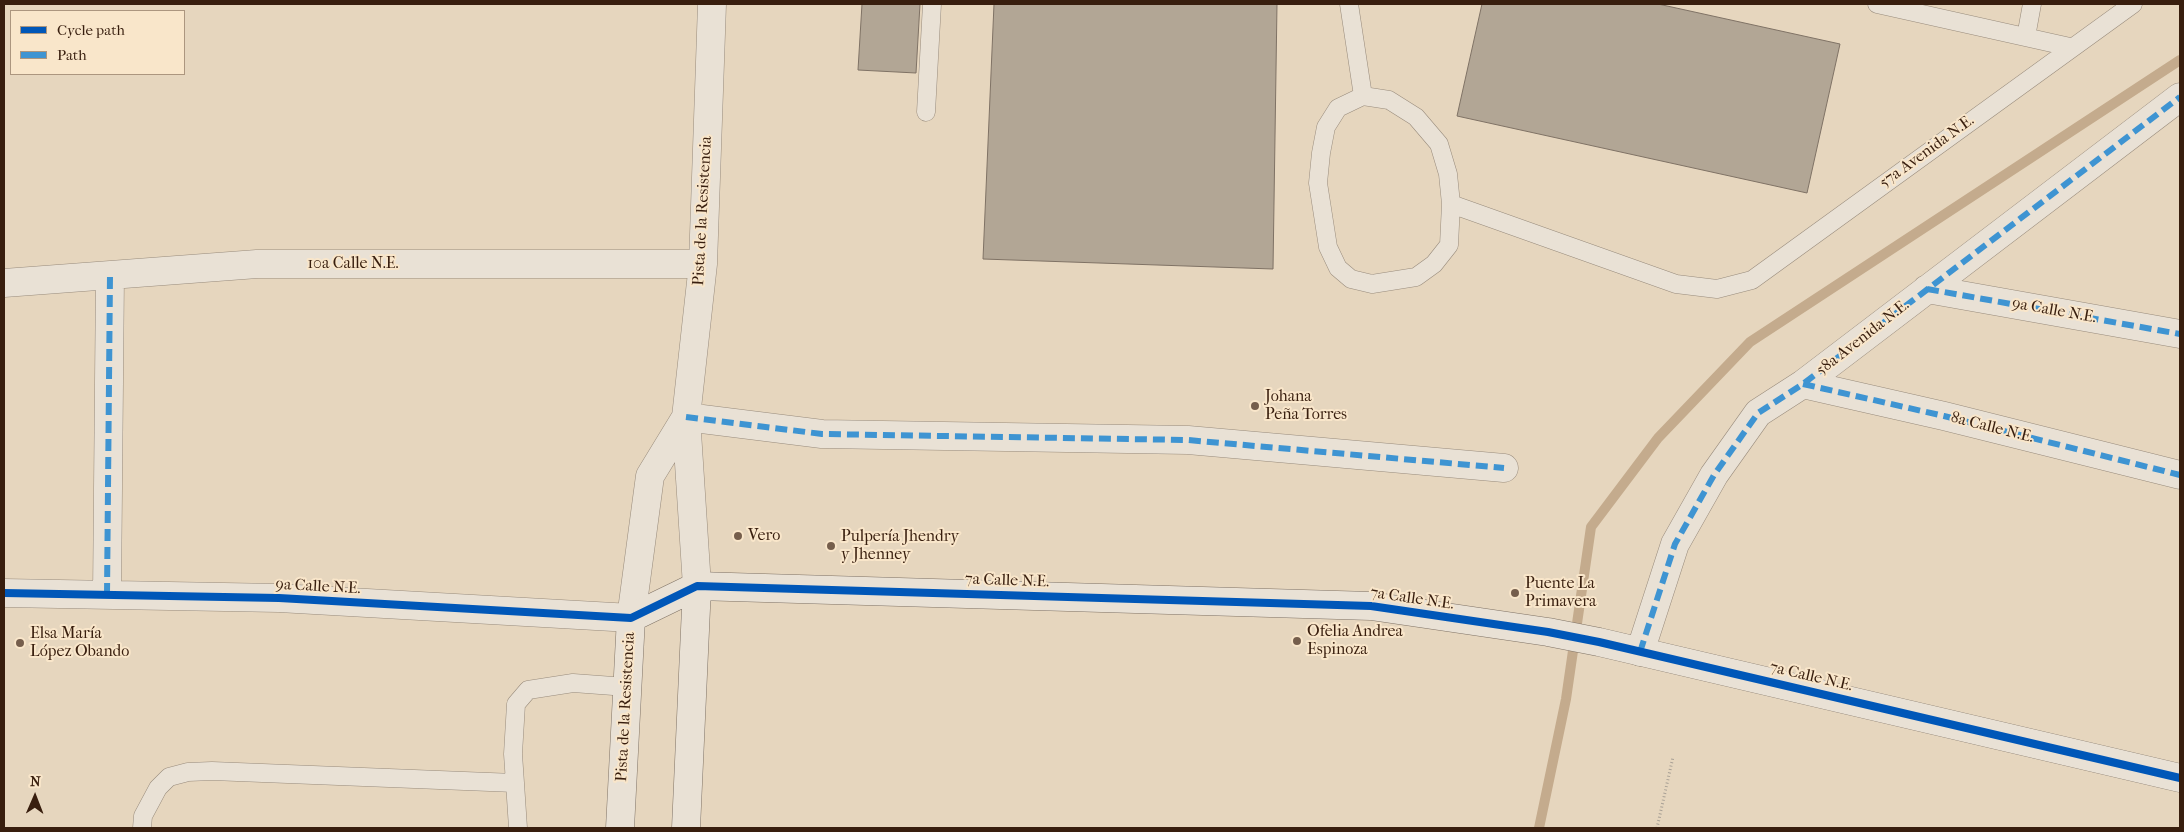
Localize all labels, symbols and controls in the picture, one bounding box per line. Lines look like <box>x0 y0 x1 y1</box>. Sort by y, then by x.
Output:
legend <box>10 10 185 75</box>
text: Cycle path <box>57 21 125 39</box>
text: Path <box>57 46 87 64</box>
street label: 57a Avenida N.E. <box>1876 111 1978 193</box>
street label: Pista de la Resistencia <box>689 136 717 286</box>
street label: 10a Calle N.E. <box>307 254 399 274</box>
street label: 9a Calle N.E. <box>2010 294 2098 328</box>
street label: 58a Avenida N.E. <box>1813 296 1913 380</box>
place label: Johana Peña Torres <box>1265 387 1347 425</box>
marker: Johana Peña Torres <box>1249 400 1261 412</box>
street label: 8a Calle N.E. <box>1949 408 2035 448</box>
place label: Vero <box>748 526 780 546</box>
place label: Pulpería Jhendry y Jhenney <box>841 527 959 565</box>
marker: Vero <box>732 530 744 542</box>
marker: Pulpería Jhendry y Jhenney <box>825 540 837 552</box>
street label: 7a Calle N.E. <box>964 570 1050 592</box>
place label: Puente La Primavera <box>1525 574 1596 612</box>
street label: 9a Calle N.E. <box>275 575 361 599</box>
street label: 7a Calle N.E. <box>1369 584 1455 614</box>
marker: Puente La Primavera <box>1509 587 1521 599</box>
place label: Ofelia Andrea Espinoza <box>1307 622 1403 660</box>
place label: Elsa María López Obando <box>30 624 129 662</box>
street label: Pista de la Resistencia <box>612 632 640 782</box>
marker: Ofelia Andrea Espinoza <box>1291 635 1303 647</box>
marker: Elsa María López Obando <box>14 637 26 649</box>
street label: 7a Calle N.E. <box>1768 658 1854 696</box>
north arrow <box>10 772 60 822</box>
text: N <box>30 773 41 790</box>

